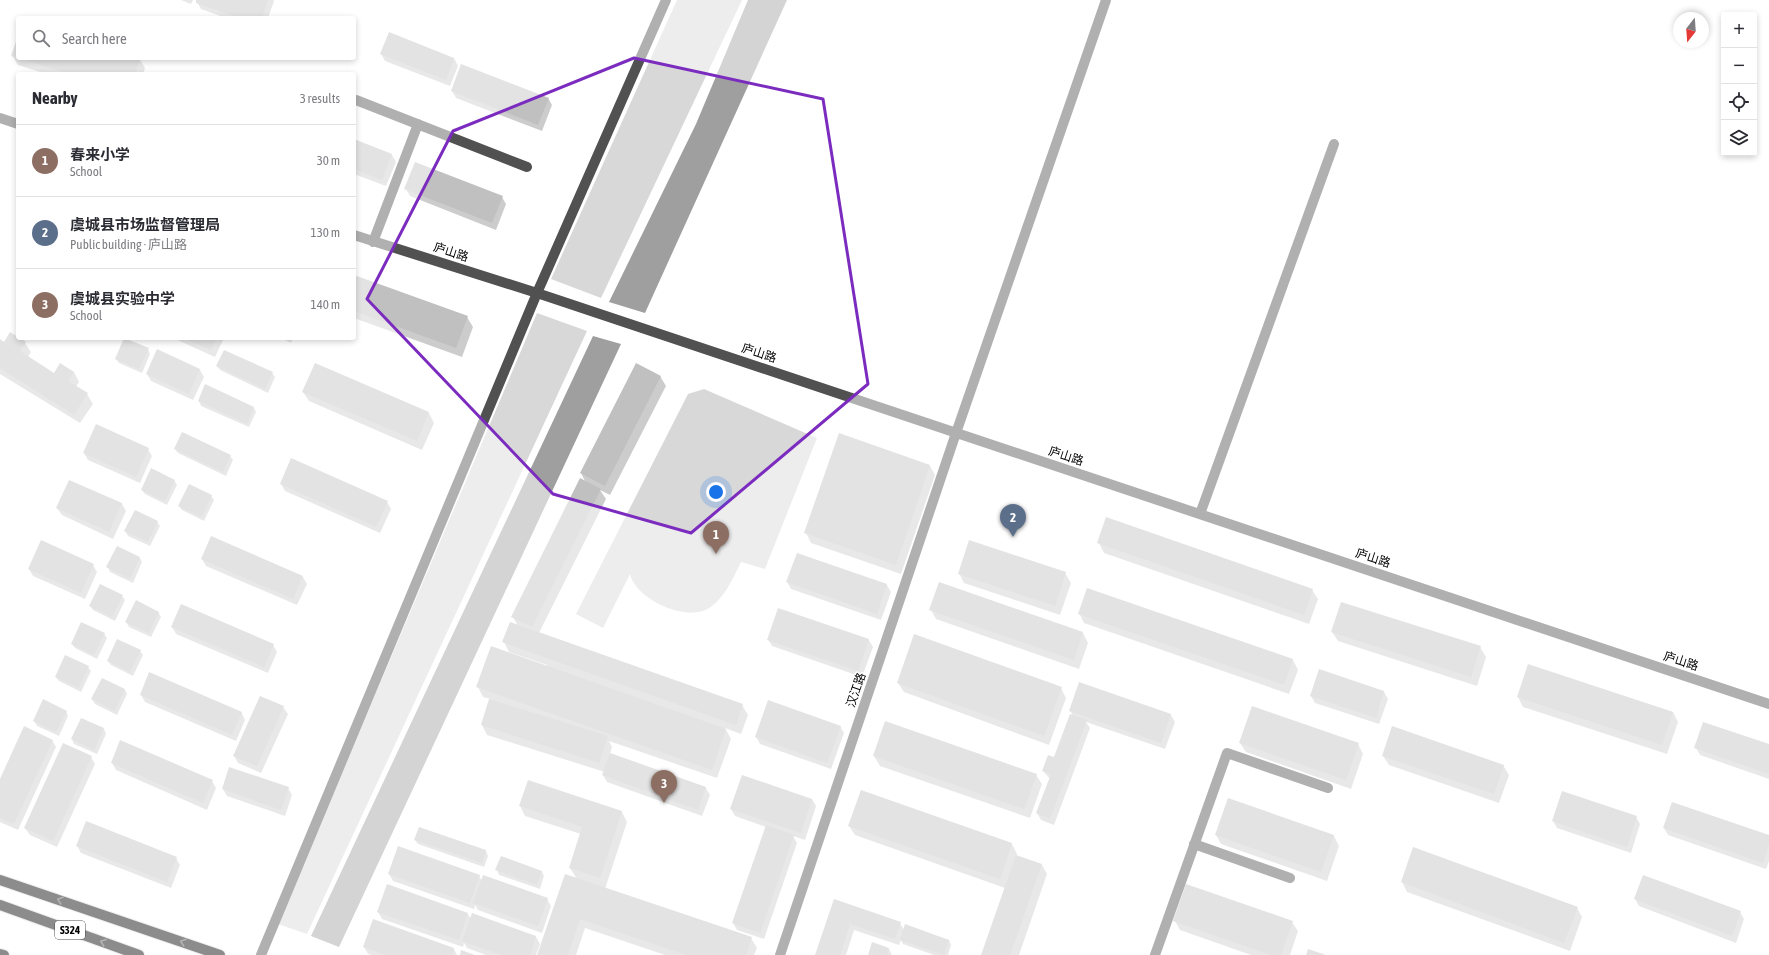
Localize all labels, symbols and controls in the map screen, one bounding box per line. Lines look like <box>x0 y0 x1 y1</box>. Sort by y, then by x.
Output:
north arrow <box>1673 12 1709 48</box>
map controls <box>1721 12 1757 156</box>
button: + <box>1721 12 1757 48</box>
search box <box>16 16 356 60</box>
icon: search <box>30 27 52 49</box>
text: Search here <box>62 30 127 47</box>
button: − <box>1721 48 1757 84</box>
button: locate <box>1721 84 1757 120</box>
text: Nearby <box>32 88 78 108</box>
text: 3 results <box>300 91 340 106</box>
button: layers <box>1721 120 1757 156</box>
text: 春来小学 <box>70 146 130 163</box>
text: 1 <box>42 153 48 168</box>
text: 30 m <box>317 153 340 168</box>
text: School <box>70 164 102 179</box>
text: 虞城县市场监督管理局 <box>70 216 220 233</box>
text: 2 <box>42 225 48 240</box>
text: 130 m <box>311 225 340 240</box>
text: Public building · 庐山路 <box>70 237 187 252</box>
street label: 庐山路 <box>432 240 470 264</box>
text: 虞城县实验中学 <box>70 290 175 307</box>
text: 3 <box>42 297 48 312</box>
text: 140 m <box>311 297 340 312</box>
text: School <box>70 308 102 323</box>
street label: 庐山路 <box>740 341 778 365</box>
street label: 庐山路 <box>1047 444 1085 468</box>
your location <box>706 482 726 502</box>
pin: 2 <box>1000 504 1026 537</box>
pin: 1 <box>703 521 729 554</box>
street label: 庐山路 <box>1354 546 1392 570</box>
street label: 庐山路 <box>1662 649 1700 673</box>
street label: 汉江路 <box>844 671 868 709</box>
pin: 3 <box>651 770 677 803</box>
one-way arrow <box>57 896 64 905</box>
road number: S324 <box>55 921 85 939</box>
one-way arrow <box>99 938 106 946</box>
one-way arrow <box>180 939 187 947</box>

